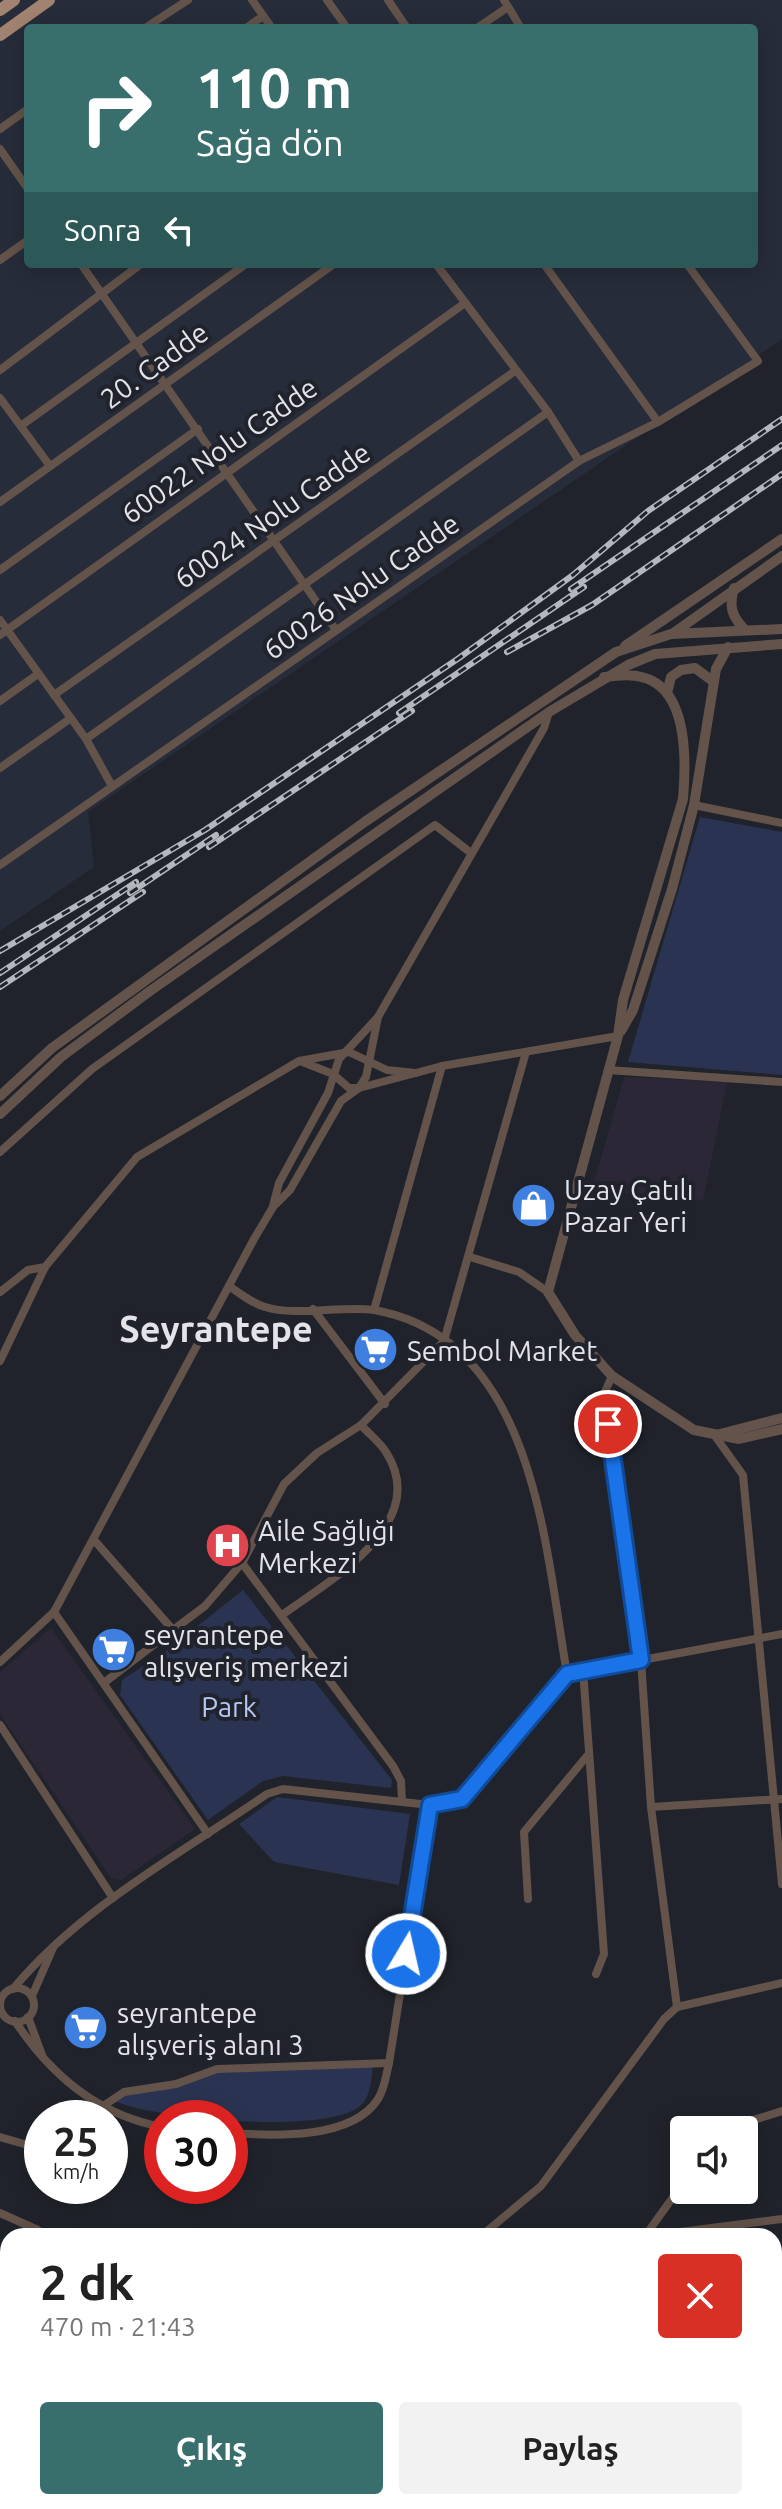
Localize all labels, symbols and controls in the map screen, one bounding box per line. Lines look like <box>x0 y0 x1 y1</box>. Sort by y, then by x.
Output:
icon: right <box>64 56 168 160</box>
text: 110 m <box>196 56 352 119</box>
text: Sağa dön <box>196 122 344 163</box>
icon: left <box>157 208 201 252</box>
text: Sonra <box>64 213 141 247</box>
street label: 20. Cadde <box>94 316 214 414</box>
street label: 60022 Nolu Cadde <box>115 371 323 529</box>
street label: 60024 Nolu Cadde <box>168 436 376 594</box>
street label: 60026 Nolu Cadde <box>257 507 465 665</box>
place label: Uzay Çatılı Pazar Yeri <box>564 1174 694 1237</box>
shop icon: Uzay Çatılı Pazar Yeri <box>509 1181 557 1229</box>
district label: Seyrantepe <box>119 1308 313 1349</box>
supermarket icon: Sembol Market <box>352 1326 400 1374</box>
place label: Sembol Market <box>407 1335 597 1366</box>
pin <box>574 1390 642 1458</box>
icon: arrive <box>586 1402 630 1446</box>
place label: Aile Sağlığı Merkezi <box>258 1515 394 1578</box>
hospital icon: Aile Sağlığı Merkezi <box>203 1522 251 1570</box>
place label: seyrantepe alışveriş merkezi <box>144 1619 349 1682</box>
supermarket icon: seyrantepe alışveriş merkezi <box>89 1626 137 1674</box>
park label: Park <box>201 1691 257 1722</box>
position arrow <box>364 1912 448 1996</box>
place label: seyrantepe alışveriş alanı 3 <box>117 1997 304 2060</box>
supermarket icon: seyrantepe alışveriş alanı 3 <box>62 2004 110 2052</box>
speed limit sign: 30 <box>144 2100 248 2204</box>
map controls <box>670 2116 758 2204</box>
button: sound <box>670 2116 758 2204</box>
text: 25 <box>53 2119 99 2164</box>
text: km/h <box>53 2160 99 2183</box>
button: close <box>658 2254 742 2338</box>
text: 2 dk <box>40 2255 134 2309</box>
text: 470 m · 21:43 <box>40 2312 196 2341</box>
button: Çıkış <box>40 2402 383 2494</box>
button: Paylaş <box>399 2402 742 2494</box>

